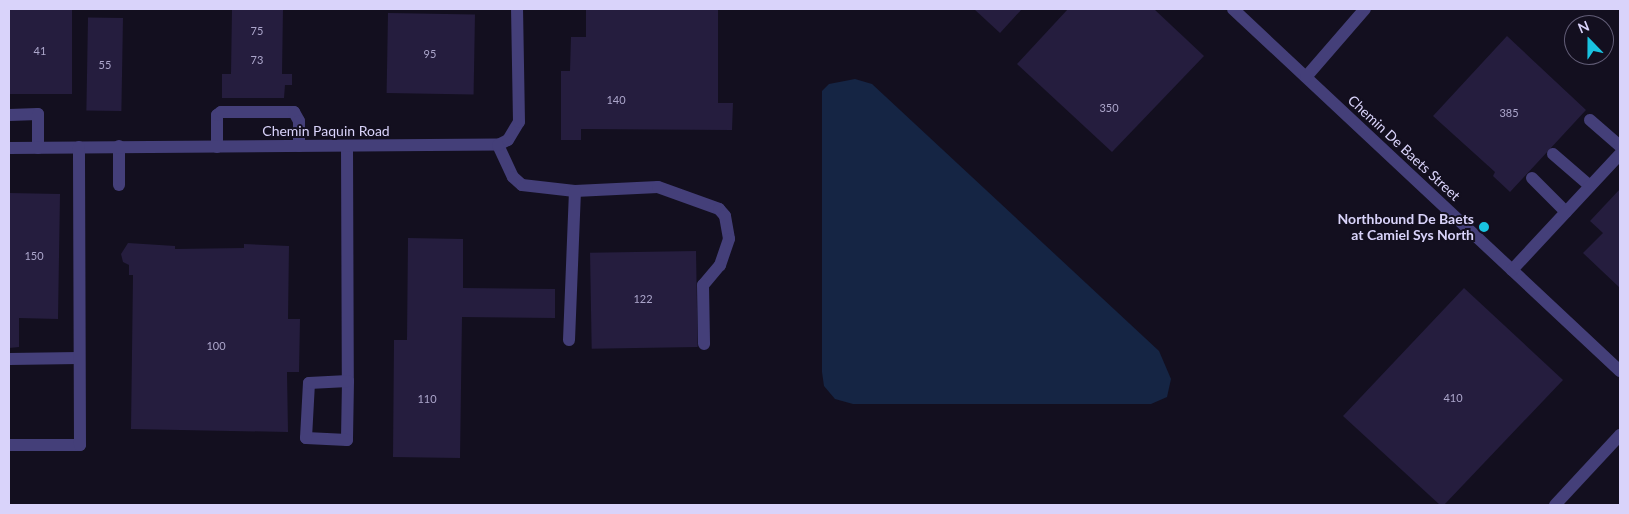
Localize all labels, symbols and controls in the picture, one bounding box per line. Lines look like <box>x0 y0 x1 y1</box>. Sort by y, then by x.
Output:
north arrow <box>1564 15 1614 65</box>
text: N <box>1575 17 1592 36</box>
house number: 75 <box>251 24 263 38</box>
house number: 41 <box>34 44 46 58</box>
house number: 95 <box>424 47 436 61</box>
house number: 73 <box>251 53 263 67</box>
house number: 55 <box>99 58 111 72</box>
street label: Chemin De Baets Street <box>1344 92 1464 204</box>
house number: 140 <box>606 93 626 107</box>
house number: 350 <box>1099 101 1119 115</box>
house number: 385 <box>1499 106 1519 120</box>
street label: Chemin Paquin Road <box>262 123 390 139</box>
place label: Northbound De Baets at Camiel Sys North <box>1338 211 1474 243</box>
marker: Northbound De Baets at Camiel Sys North <box>1478 221 1490 233</box>
house number: 150 <box>24 249 44 263</box>
house number: 122 <box>633 292 653 306</box>
house number: 100 <box>206 339 226 353</box>
house number: 410 <box>1443 391 1463 405</box>
house number: 110 <box>417 392 437 406</box>

